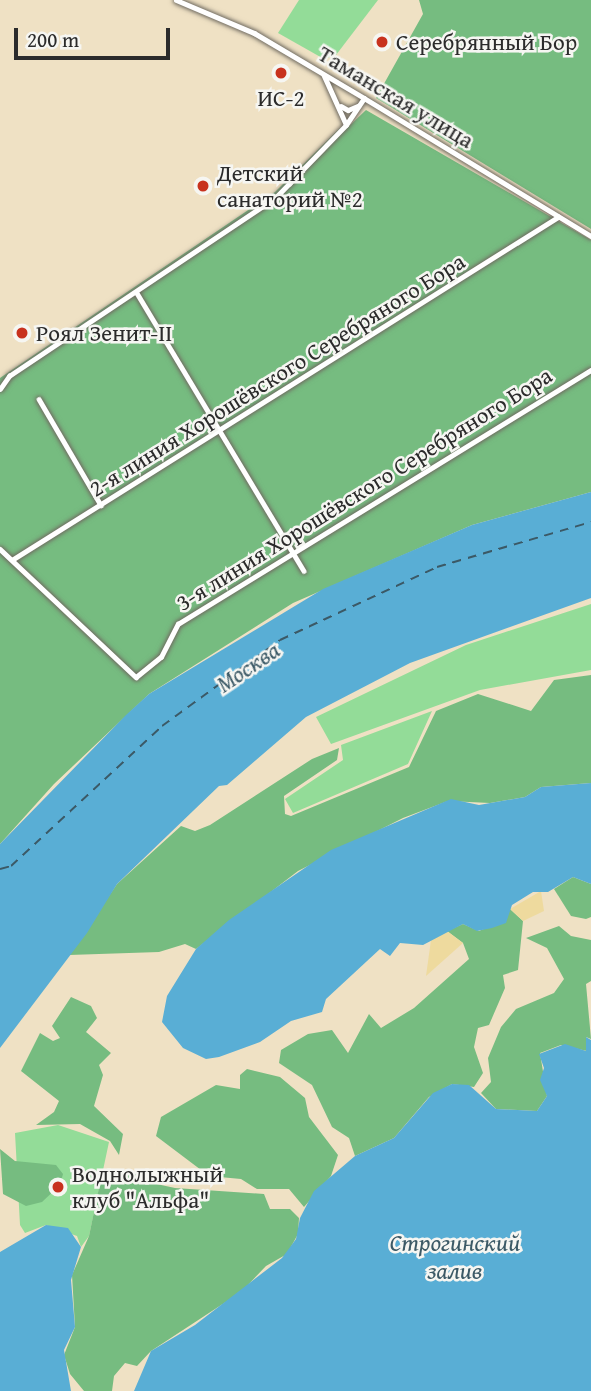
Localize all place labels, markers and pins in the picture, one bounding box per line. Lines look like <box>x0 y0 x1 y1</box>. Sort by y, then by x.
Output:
place label: Серебрянный Бор <box>396 28 577 56</box>
marker: Серебрянный Бор <box>374 34 390 50</box>
marker: ИС-2 <box>273 65 289 81</box>
place label: ИС-2 <box>258 84 304 112</box>
place label: Детский санаторий №2 <box>217 159 363 213</box>
marker: Детский санаторий №2 <box>195 178 211 194</box>
place label: Роял Зенит-II <box>36 319 172 347</box>
marker: Роял Зенит-II <box>14 325 30 341</box>
place label: Воднолыжный клуб "Альфа" <box>72 1160 223 1214</box>
marker: Воднолыжный клуб "Альфа" <box>50 1179 66 1195</box>

